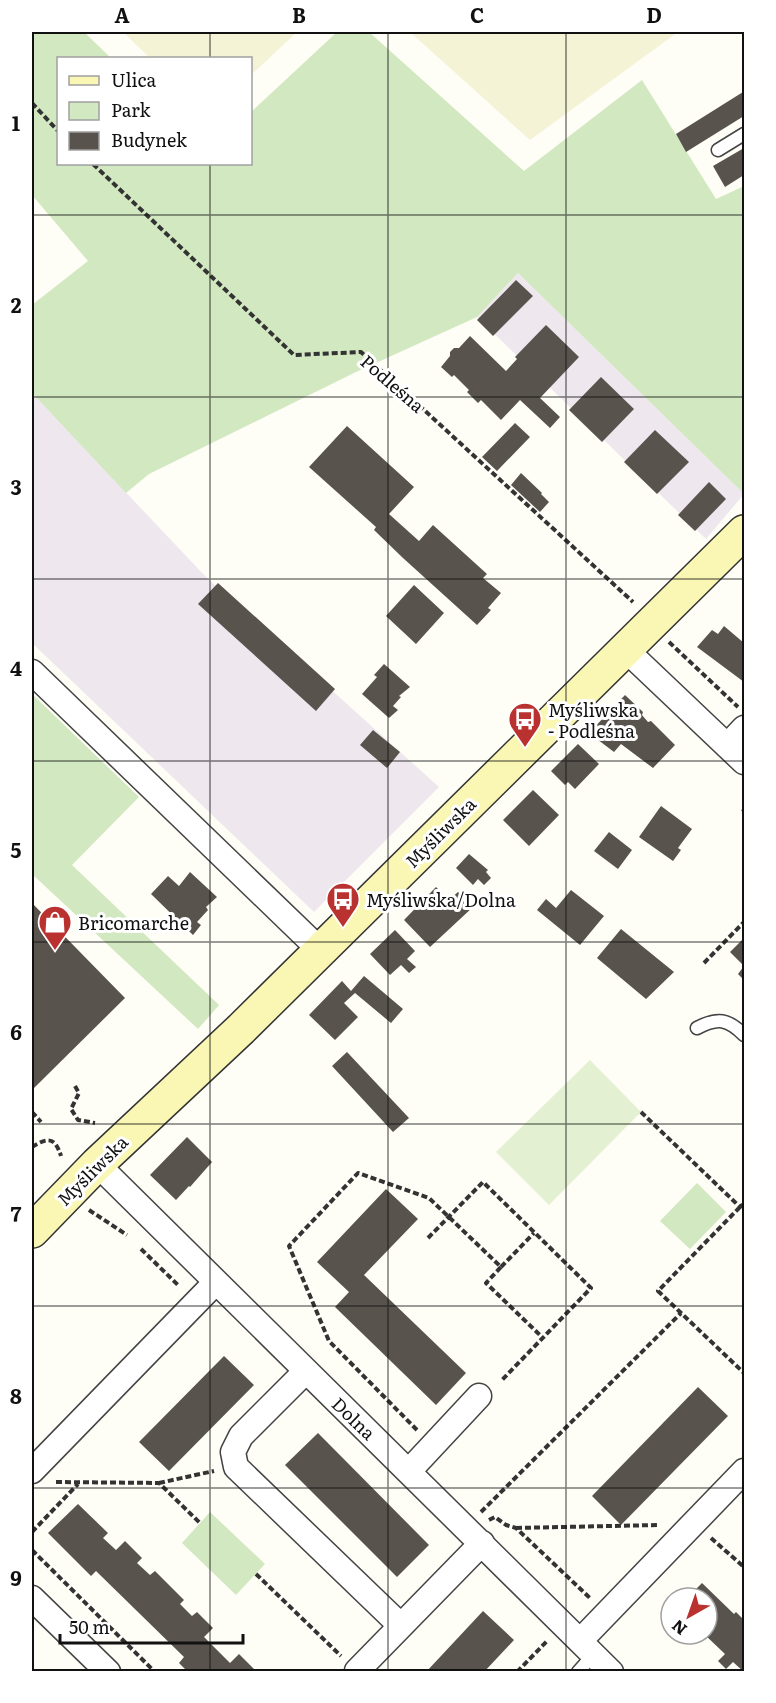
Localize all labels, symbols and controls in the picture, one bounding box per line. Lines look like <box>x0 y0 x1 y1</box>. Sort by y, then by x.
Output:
text: A <box>114 0 130 29</box>
text: B <box>292 0 306 29</box>
text: C <box>470 0 484 29</box>
text: D <box>646 0 662 29</box>
legend <box>57 57 252 165</box>
text: Ulica <box>111 66 157 93</box>
text: Park <box>111 96 152 123</box>
text: 1 <box>12 107 20 137</box>
text: Budynek <box>111 126 188 153</box>
text: 2 <box>11 289 22 319</box>
street label: Podleśna <box>355 348 431 419</box>
text: 3 <box>10 471 22 501</box>
text: 4 <box>10 652 22 682</box>
place label: Myśliwska - Podleśna <box>548 696 639 744</box>
bus stop icon: Myśliwska - Podleśna <box>507 701 543 748</box>
street label: Myśliwska <box>398 790 482 874</box>
text: 5 <box>11 834 22 864</box>
bus stop icon: Myśliwska/Dolna <box>325 881 361 928</box>
place label: Myśliwska/Dolna <box>366 886 516 913</box>
shop icon: Bricomarche <box>37 904 73 951</box>
place label: Bricomarche <box>78 909 189 936</box>
text: 6 <box>10 1016 22 1046</box>
street label: Myśliwska <box>50 1128 134 1212</box>
text: 7 <box>11 1198 22 1228</box>
text: 8 <box>10 1380 22 1410</box>
street label: Dolna <box>326 1390 382 1446</box>
text: 9 <box>10 1562 22 1592</box>
north arrow <box>659 1586 719 1646</box>
scale bar <box>60 1607 243 1645</box>
text: 50 m <box>69 1613 110 1640</box>
text: N <box>666 1615 692 1642</box>

